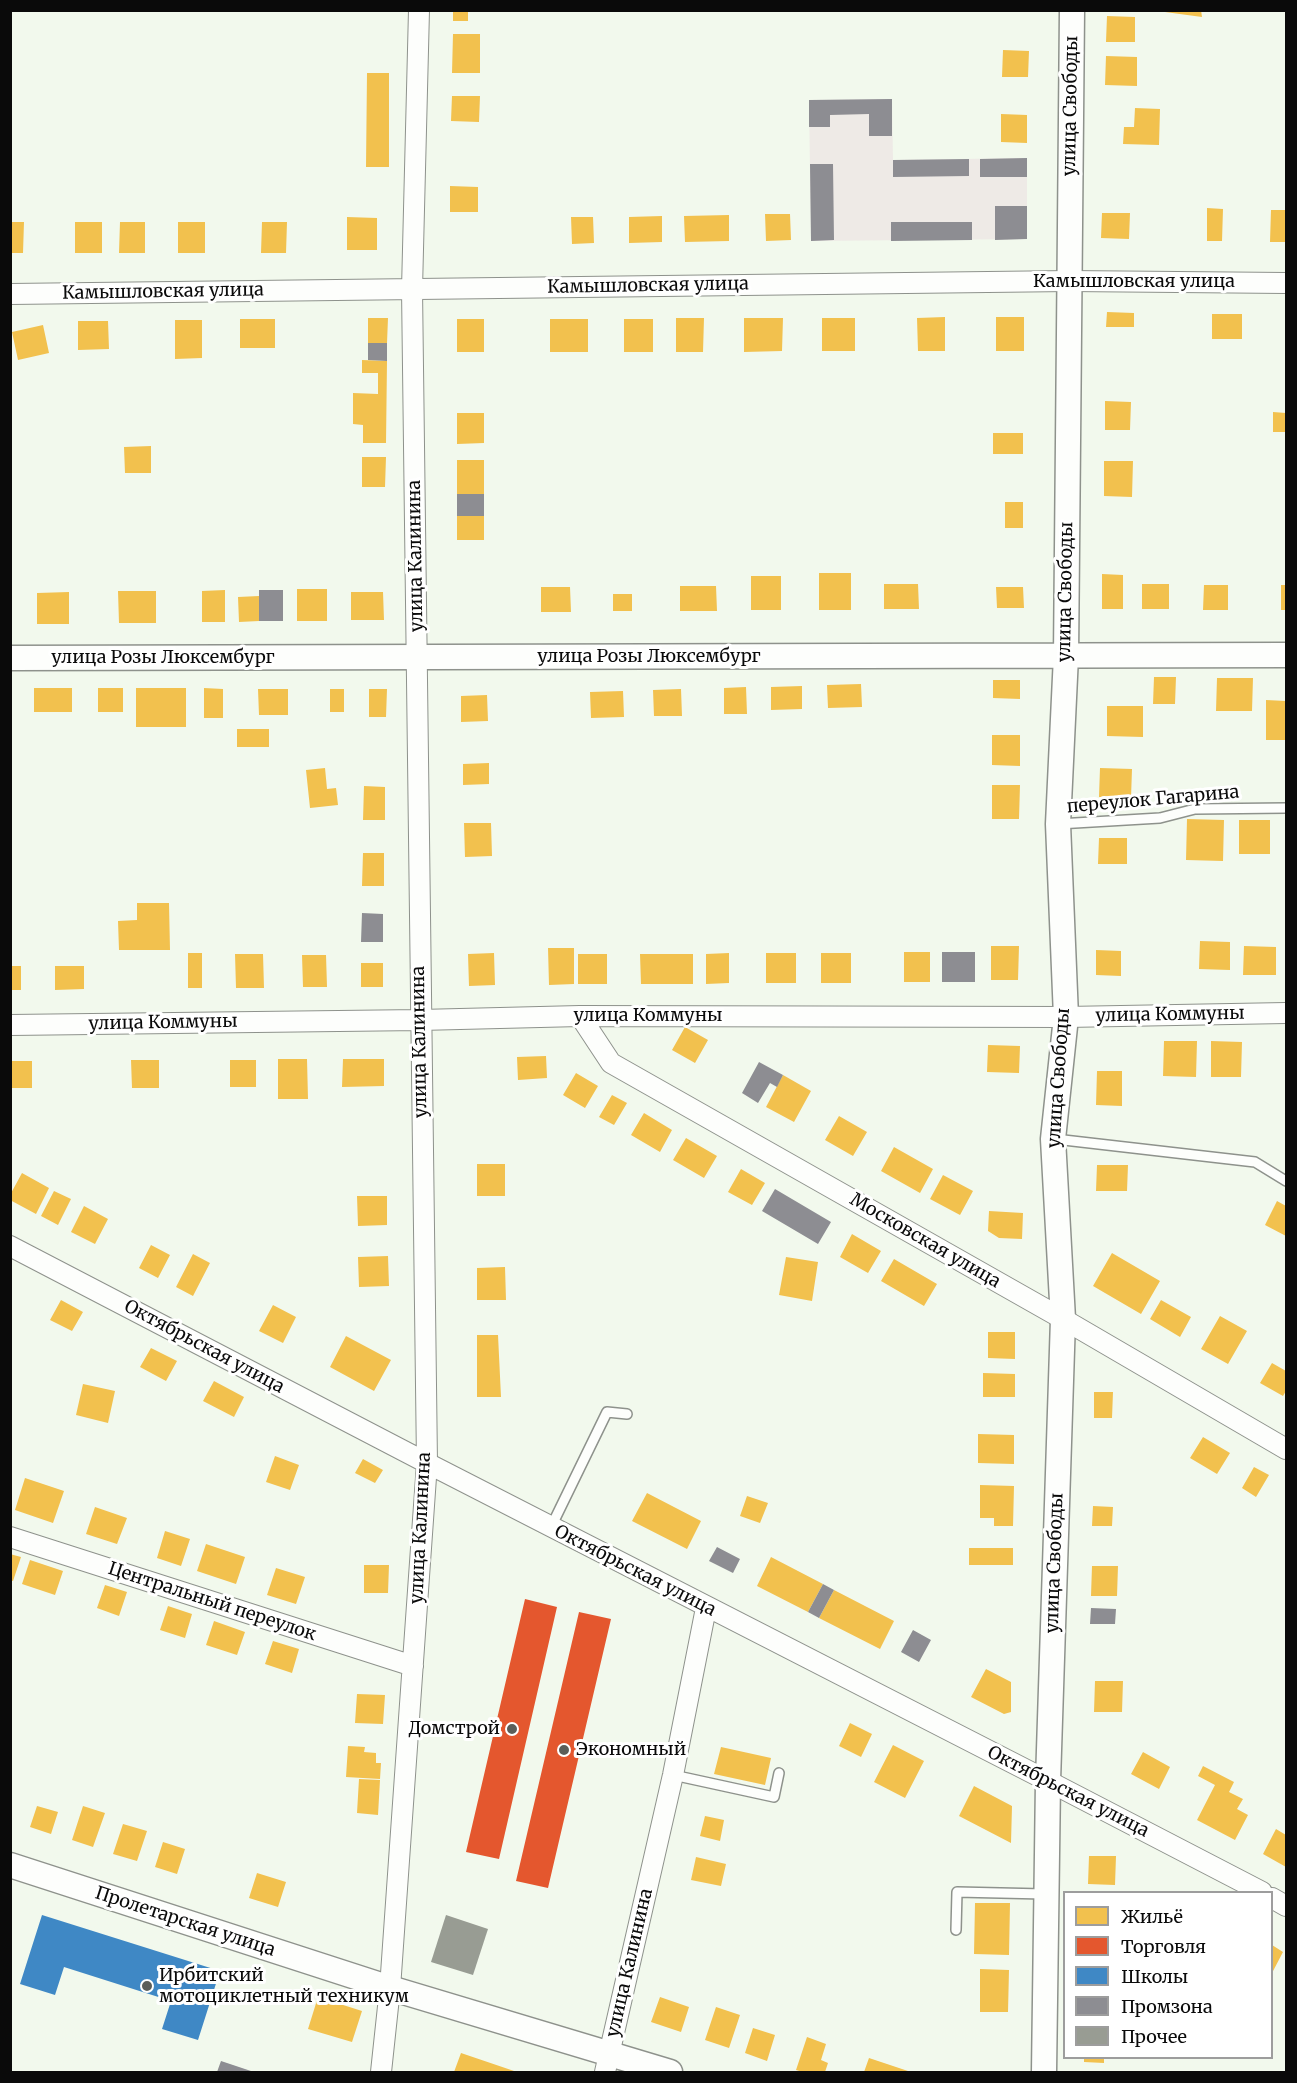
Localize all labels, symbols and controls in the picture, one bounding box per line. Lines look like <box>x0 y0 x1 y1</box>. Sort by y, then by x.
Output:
street label: улица Свободы <box>1059 36 1083 176</box>
street label: Камышловская улица <box>1033 271 1235 293</box>
street label: Камышловская улица <box>547 273 749 299</box>
street label: Камышловская улица <box>62 279 264 305</box>
street label: улица Калинина <box>404 480 428 632</box>
street label: улица Свободы <box>1054 522 1078 662</box>
street label: улица Розы Люксембург <box>537 646 761 668</box>
street label: улица Розы Люксембург <box>51 647 275 669</box>
street label: переулок Гагарина <box>1066 782 1240 818</box>
street label: улица Калинина <box>408 966 432 1118</box>
street label: улица Коммуны <box>1095 1003 1245 1027</box>
street label: улица Коммуны <box>573 1005 723 1027</box>
street label: улица Свободы <box>1043 1007 1075 1149</box>
street label: улица Коммуны <box>88 1011 238 1035</box>
street label: Московская улица <box>846 1189 1004 1293</box>
street label: Октябрьская улица <box>120 1296 288 1398</box>
street label: улица Калинина <box>406 1452 436 1604</box>
street label: улица Свободы <box>1042 1492 1068 1634</box>
street label: Октябрьская улица <box>551 1521 719 1621</box>
street label: Центральный переулок <box>105 1558 319 1646</box>
place label: Домстрой <box>408 1718 500 1740</box>
marker: Домстрой <box>505 1722 519 1736</box>
place label: Экономный <box>576 1739 686 1761</box>
street label: Октябрьская улица <box>984 1742 1152 1842</box>
marker: Экономный <box>557 1743 571 1757</box>
street label: Пролетарская улица <box>92 1883 278 1961</box>
street label: улица Калинина <box>602 1887 658 2039</box>
legend <box>1063 1891 1273 2059</box>
text: Жильё <box>1121 1905 1183 1928</box>
text: Торговля <box>1121 1935 1206 1958</box>
place label: Ирбитский мотоциклетный техникум <box>159 1965 409 2008</box>
text: Школы <box>1121 1965 1188 1988</box>
marker: Ирбитский мотоциклетный техникум <box>140 1979 154 1993</box>
text: Промзона <box>1121 1995 1213 2018</box>
text: Прочее <box>1121 2025 1187 2048</box>

